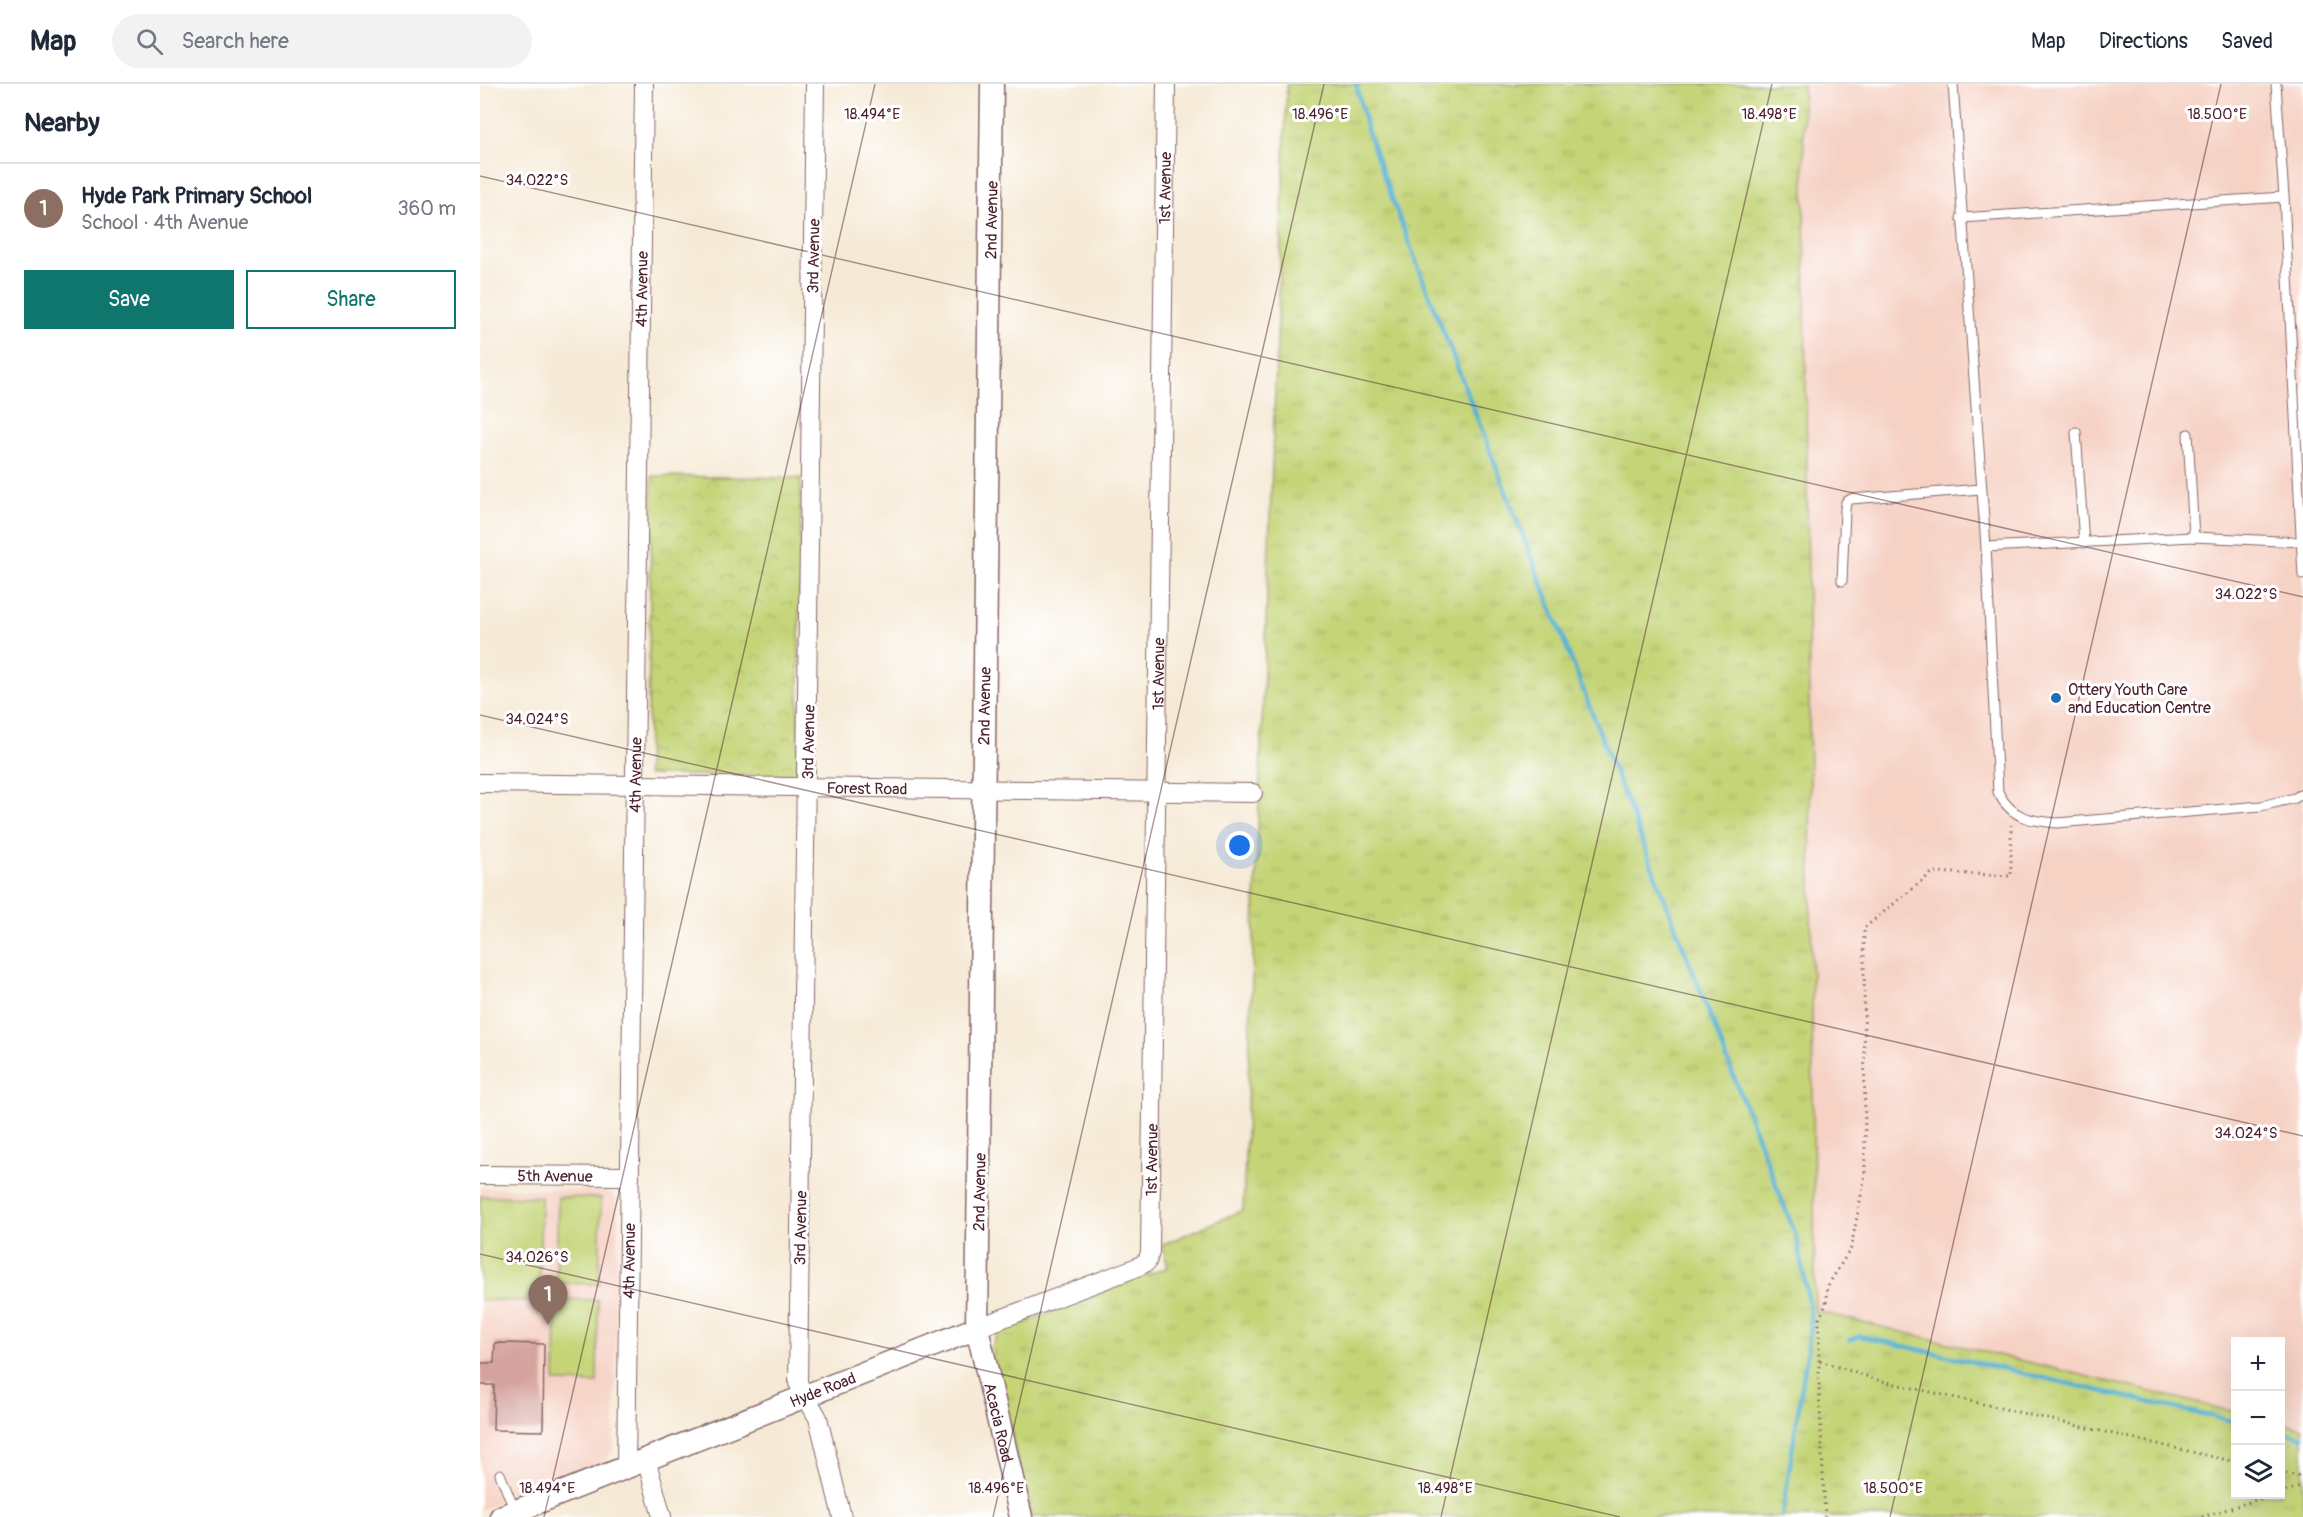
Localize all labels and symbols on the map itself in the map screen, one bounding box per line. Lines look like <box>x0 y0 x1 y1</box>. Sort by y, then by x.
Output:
text: 18.494°E <box>844 105 900 124</box>
text: 18.496°E <box>1292 105 1348 124</box>
text: 18.498°E <box>1741 105 1797 124</box>
text: 18.500°E <box>2187 105 2247 124</box>
street label: 1st Avenue <box>1155 151 1176 224</box>
text: 34.022°S <box>506 171 568 190</box>
street label: 2nd Avenue <box>981 180 1003 259</box>
street label: 3rd Avenue <box>803 218 825 294</box>
street label: 4th Avenue <box>632 251 653 327</box>
text: 34.022°S <box>2215 585 2277 604</box>
street label: 1st Avenue <box>1148 637 1169 710</box>
street label: 2nd Avenue <box>974 666 996 745</box>
place label: Ottery Youth Care and Education Centre <box>2068 680 2211 718</box>
marker: Ottery Youth Care and Education Centre <box>2049 691 2063 705</box>
street label: 3rd Avenue <box>798 704 820 780</box>
text: 34.024°S <box>505 710 569 729</box>
street label: 4th Avenue <box>626 737 647 813</box>
street label: Forest Road <box>826 778 908 800</box>
your location <box>1225 831 1254 860</box>
street label: 1st Avenue <box>1142 1123 1163 1196</box>
text: 34.024°S <box>2214 1124 2278 1143</box>
street label: 2nd Avenue <box>969 1152 991 1231</box>
street label: 5th Avenue <box>517 1166 593 1187</box>
street label: 3rd Avenue <box>790 1190 812 1266</box>
street label: 4th Avenue <box>619 1223 640 1299</box>
text: 34.026°S <box>505 1248 569 1267</box>
pin: 1 <box>528 1276 568 1325</box>
street label: Hyde Road <box>787 1368 859 1412</box>
street label: Acacia Road <box>979 1381 1017 1464</box>
text: 18.494°E <box>519 1479 575 1498</box>
text: 18.496°E <box>968 1479 1024 1498</box>
text: 18.498°E <box>1417 1479 1473 1498</box>
text: 18.500°E <box>1863 1479 1923 1498</box>

